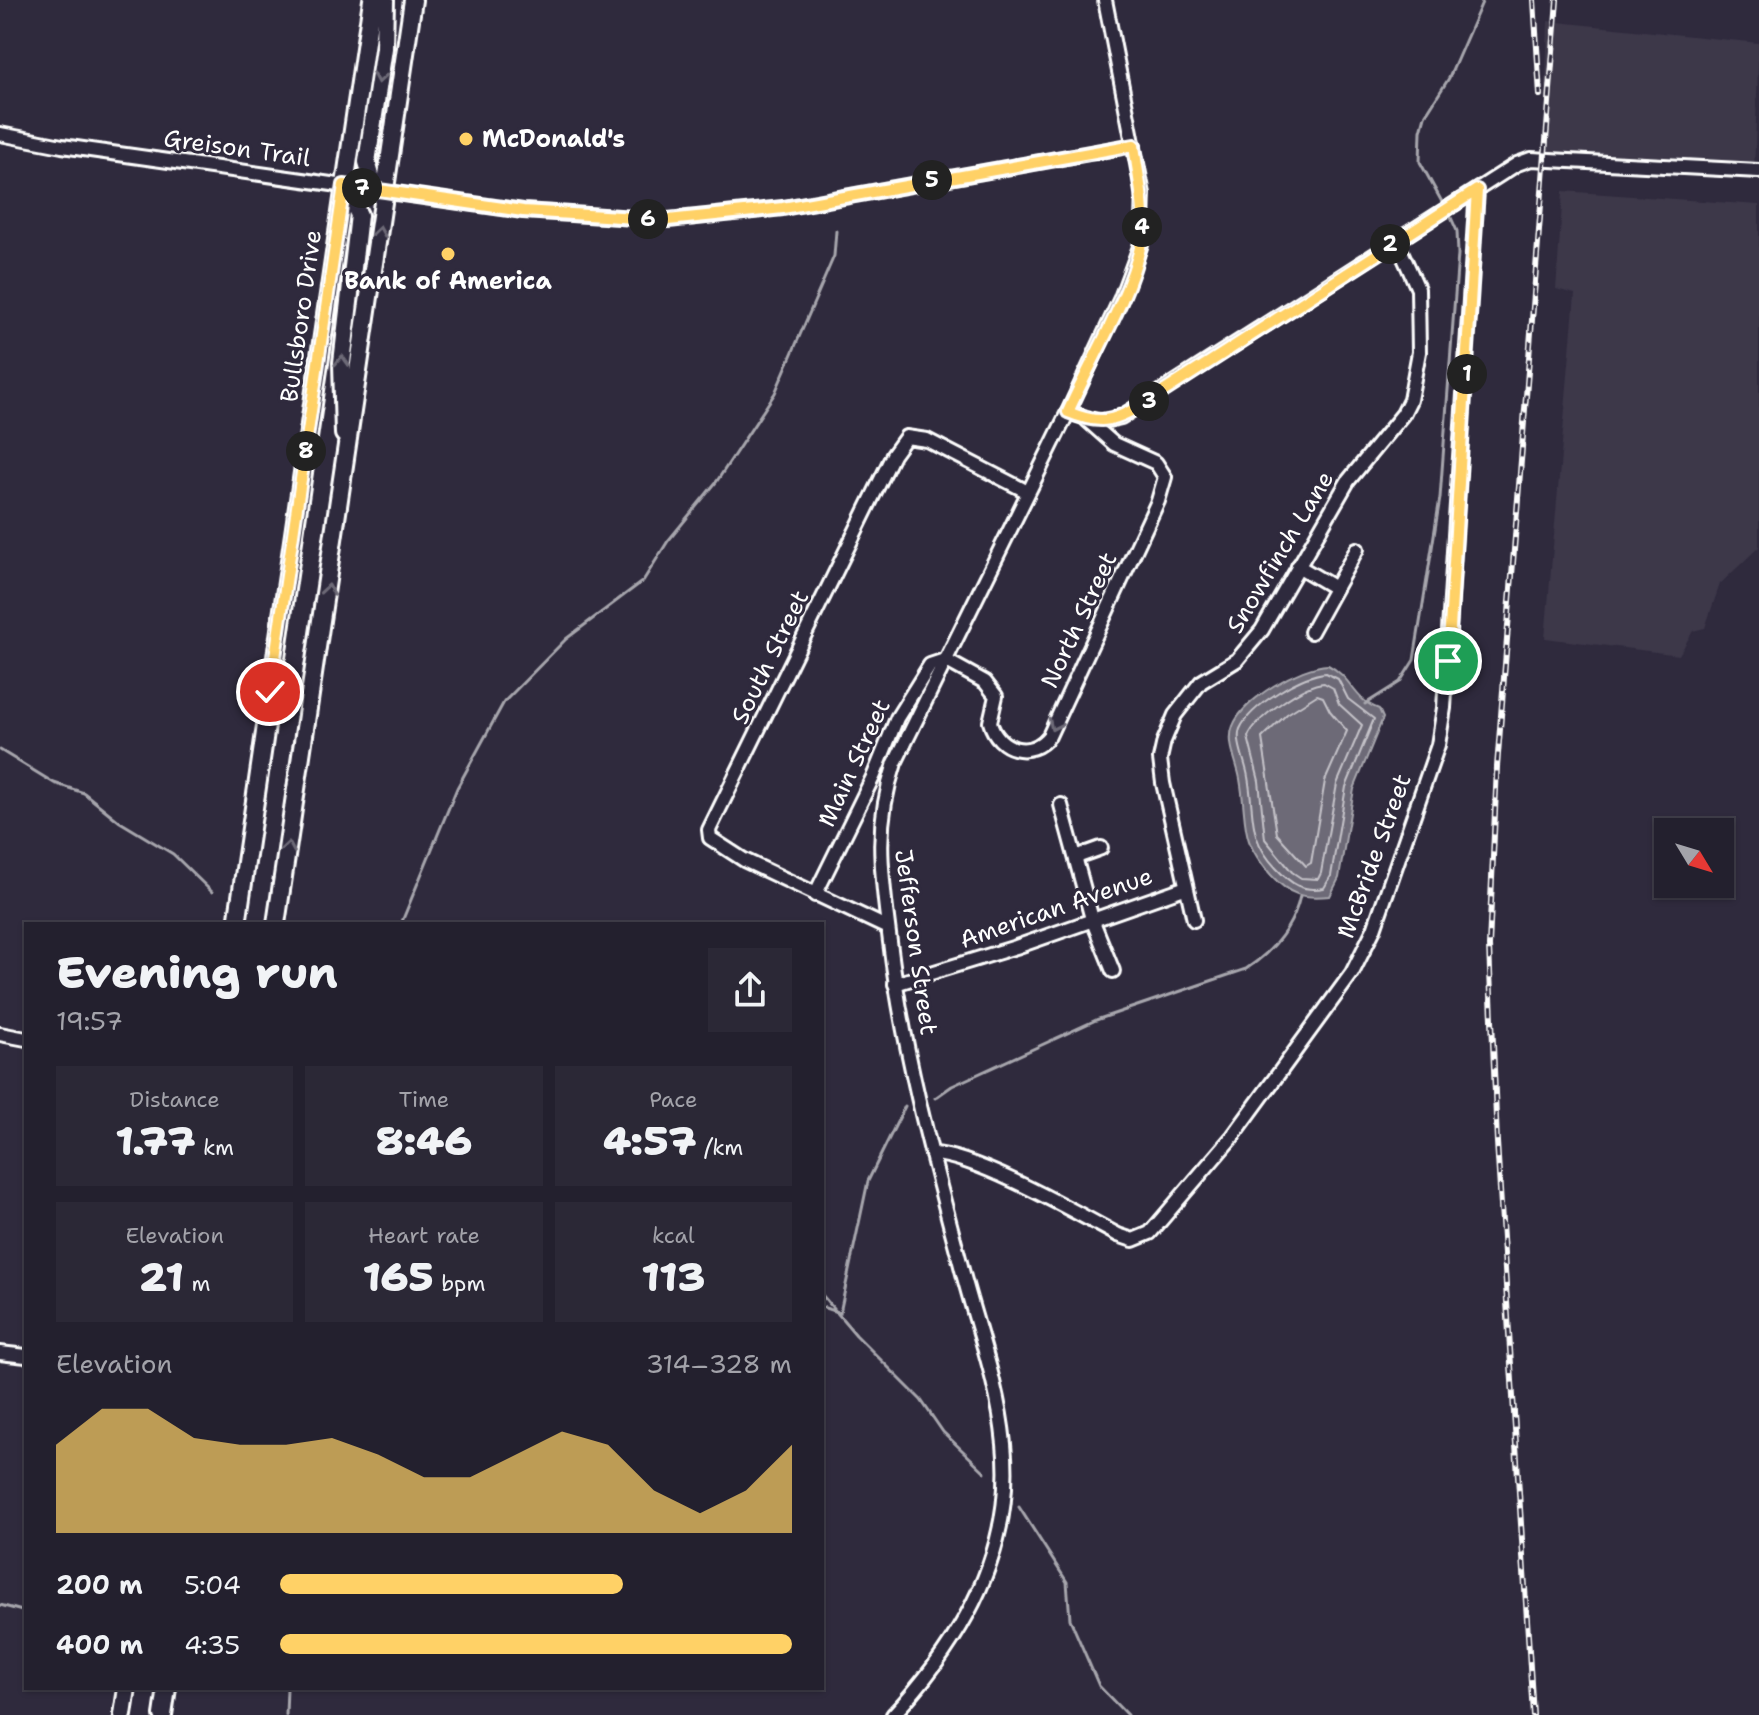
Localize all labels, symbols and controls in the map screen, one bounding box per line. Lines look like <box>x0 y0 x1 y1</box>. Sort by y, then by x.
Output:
one-way arrow <box>371 71 388 85</box>
street label: Greison Trail <box>162 122 313 174</box>
place label: McDonald's <box>482 123 625 155</box>
marker: McDonald's <box>457 130 475 148</box>
pin: 5 <box>912 160 952 200</box>
text: 5 <box>925 165 939 194</box>
pin: 7 <box>342 168 382 208</box>
text: 7 <box>354 173 370 202</box>
pin: 6 <box>628 199 668 239</box>
text: 6 <box>640 204 656 233</box>
pin: 4 <box>1122 207 1162 247</box>
text: 4 <box>1134 212 1150 241</box>
pin: 2 <box>1370 224 1410 264</box>
one-way arrow <box>370 225 387 239</box>
street label: Bullsboro Drive <box>273 228 329 404</box>
text: 2 <box>1382 229 1398 258</box>
marker: Bank of America <box>439 245 457 263</box>
place label: Bank of America <box>344 265 552 297</box>
one-way arrow <box>334 354 351 367</box>
pin: 1 <box>1447 354 1487 394</box>
text: 1 <box>1462 359 1472 388</box>
pin: 3 <box>1129 381 1169 421</box>
text: 3 <box>1141 386 1157 415</box>
pin: 8 <box>286 431 326 471</box>
text: 8 <box>298 436 314 465</box>
street label: Snowfinch Lane <box>1219 465 1341 639</box>
street label: North Street <box>1033 547 1125 693</box>
one-way arrow <box>318 583 335 597</box>
street label: South Street <box>724 585 816 729</box>
pin <box>1414 627 1482 695</box>
icon: arrive <box>1426 639 1470 683</box>
pin <box>236 658 304 726</box>
icon: check <box>248 670 292 714</box>
street label: Main Street <box>810 694 898 832</box>
one-way arrow <box>1048 716 1064 731</box>
street label: McBride Street <box>1329 769 1419 943</box>
north arrow <box>1654 818 1734 898</box>
map controls <box>1654 818 1734 898</box>
one-way arrow <box>279 840 296 854</box>
street label: Jefferson Street <box>887 847 945 1037</box>
street label: American Avenue <box>955 860 1157 956</box>
text: Evening run <box>56 943 338 1002</box>
button: share <box>708 948 792 1032</box>
text: 19:57 <box>56 1003 123 1038</box>
text: Distance <box>130 1085 220 1114</box>
text: Time <box>399 1085 449 1114</box>
text: Pace <box>649 1085 698 1114</box>
text: 1.77 <box>115 1114 195 1168</box>
text: 8:46 <box>376 1114 472 1168</box>
text: 4:57 <box>603 1114 697 1168</box>
text: km <box>195 1133 234 1162</box>
text: /km <box>697 1133 743 1162</box>
text: Elevation <box>125 1221 224 1250</box>
text: Heart rate <box>368 1221 480 1250</box>
text: kcal <box>652 1221 695 1250</box>
text: 21 <box>139 1250 184 1304</box>
text: 165 <box>363 1250 434 1304</box>
text: 113 <box>641 1250 705 1304</box>
text: m <box>184 1269 210 1298</box>
text: bpm <box>434 1269 485 1298</box>
text: Elevation <box>56 1346 172 1381</box>
text: 314–328 m <box>646 1346 792 1381</box>
text: 200 m <box>56 1567 143 1602</box>
text: 5:04 <box>184 1567 241 1602</box>
text: 400 m <box>56 1627 143 1662</box>
text: 4:35 <box>184 1627 240 1662</box>

